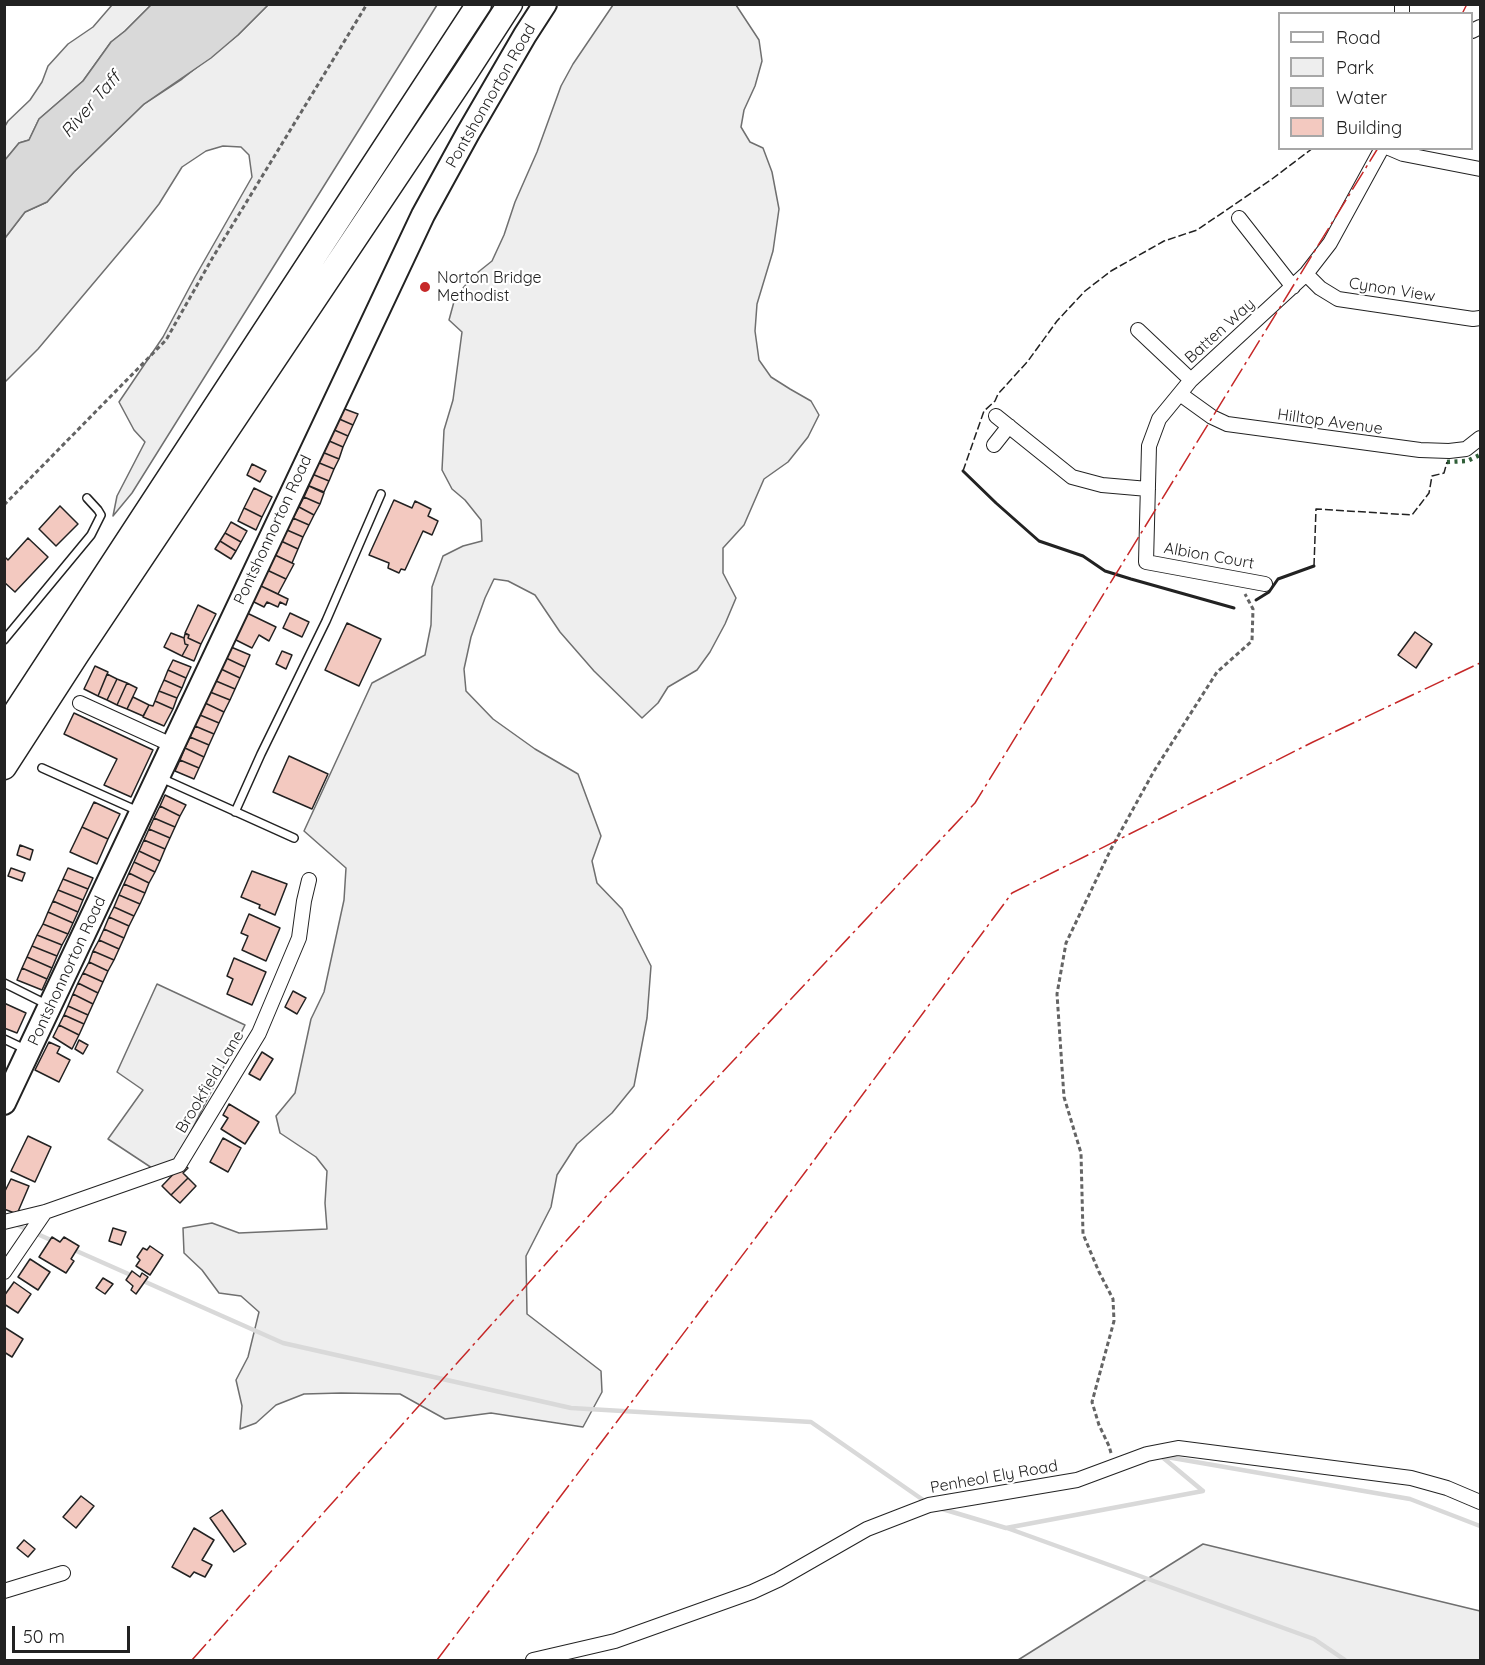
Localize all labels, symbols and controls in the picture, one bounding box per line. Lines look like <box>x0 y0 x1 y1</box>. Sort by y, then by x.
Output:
legend <box>1278 12 1473 150</box>
street label: Pontshonnorton Road <box>442 21 540 171</box>
text: Road <box>1336 26 1381 49</box>
text: Park <box>1336 56 1374 79</box>
water label: River Taff <box>57 68 125 142</box>
text: Water <box>1336 86 1387 109</box>
text: Building <box>1336 116 1402 139</box>
place label: Norton Bridge Methodist <box>437 268 541 306</box>
street label: Cynon View <box>1347 274 1437 306</box>
marker: Norton Bridge Methodist <box>418 280 432 294</box>
street label: Batten Way <box>1181 295 1259 367</box>
street label: Hilltop Avenue <box>1276 405 1384 439</box>
street label: Pontshonnorton Road <box>230 452 316 608</box>
street label: Albion Court <box>1162 539 1256 573</box>
street label: Pontshonnorton Road <box>24 893 110 1049</box>
street label: Brookfield Lane <box>172 1027 248 1137</box>
street label: Penheol Ely Road <box>929 1456 1059 1498</box>
scale bar <box>15 1614 134 1652</box>
text: 50 m <box>23 1625 65 1648</box>

